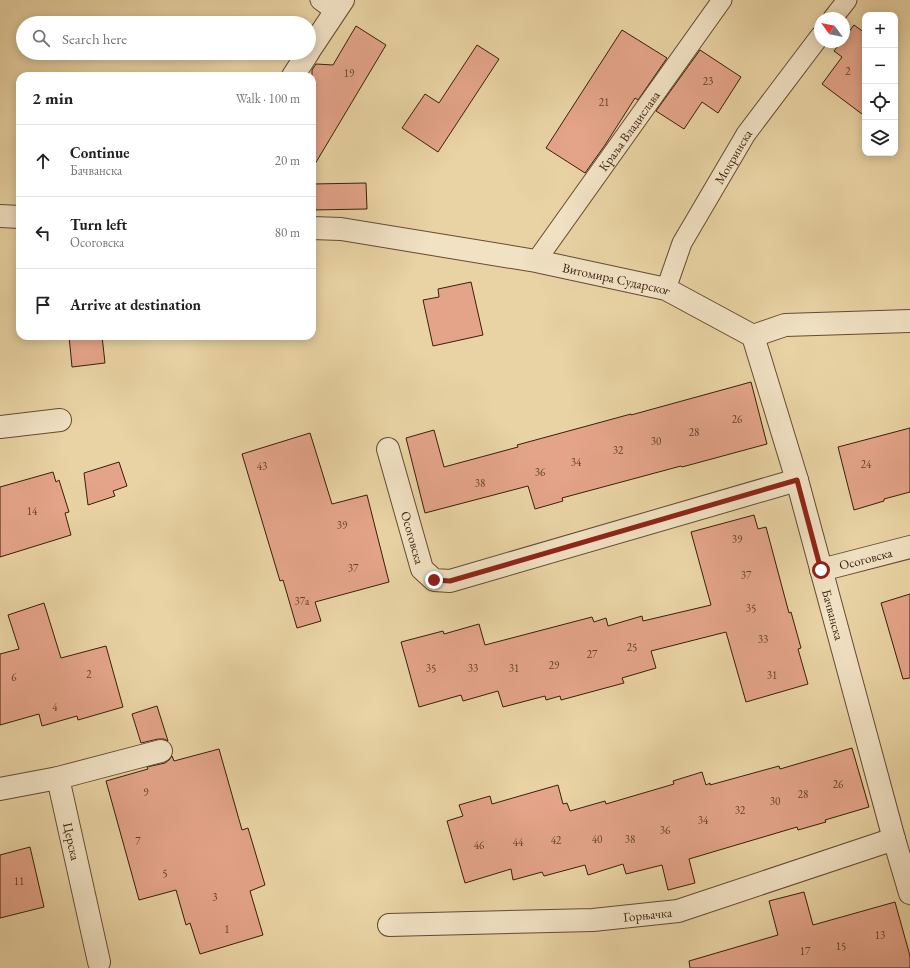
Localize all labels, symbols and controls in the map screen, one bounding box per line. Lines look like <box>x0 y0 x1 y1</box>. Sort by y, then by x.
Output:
north arrow <box>814 12 850 48</box>
map controls <box>862 12 898 156</box>
button: + <box>862 12 898 48</box>
search box <box>16 16 316 60</box>
icon: search <box>30 27 52 49</box>
text: Search here <box>62 29 127 48</box>
button: − <box>862 48 898 84</box>
house number: 2 <box>845 64 851 78</box>
house number: 19 <box>344 66 355 80</box>
house number: 23 <box>703 74 713 88</box>
button: locate <box>862 84 898 120</box>
street label: Краља Владислава <box>594 86 664 174</box>
text: 2 min <box>32 87 73 109</box>
text: Walk · 100 m <box>236 90 300 107</box>
house number: 21 <box>599 95 609 109</box>
button: layers <box>862 120 898 156</box>
street label: Мокринска <box>710 125 756 187</box>
text: Continue <box>70 143 130 162</box>
icon: ahead <box>32 150 54 172</box>
text: 20 m <box>275 152 300 169</box>
text: Бачванска <box>70 162 122 179</box>
text: Turn left <box>70 215 127 234</box>
icon: left <box>32 222 54 244</box>
text: 80 m <box>275 224 300 241</box>
text: Осоговска <box>70 234 124 251</box>
street label: Витомира Сударског <box>561 258 674 299</box>
icon: arrive <box>32 294 54 316</box>
text: Arrive at destination <box>70 295 201 314</box>
house number: 26 <box>732 412 743 426</box>
house number: 28 <box>689 425 699 439</box>
house number: 30 <box>651 434 661 448</box>
house number: 32 <box>613 443 624 457</box>
house number: 34 <box>571 455 582 469</box>
house number: 24 <box>861 457 872 471</box>
house number: 43 <box>257 459 267 473</box>
house number: 36 <box>535 465 546 479</box>
house number: 38 <box>475 476 485 490</box>
house number: 14 <box>27 504 38 518</box>
street label: Осоговска <box>398 509 429 567</box>
house number: 39 <box>337 518 348 532</box>
house number: 39 <box>732 532 743 546</box>
street label: Осоговска <box>837 543 895 574</box>
house number: 37 <box>348 561 359 575</box>
route start <box>812 561 830 579</box>
house number: 37 <box>741 568 752 582</box>
route end <box>425 571 443 589</box>
street label: Бачванска <box>818 587 849 643</box>
house number: 37a <box>295 594 310 608</box>
house number: 35 <box>746 601 756 615</box>
house number: 33 <box>758 632 768 646</box>
house number: 25 <box>627 640 637 654</box>
house number: 27 <box>587 647 598 661</box>
house number: 29 <box>549 658 560 672</box>
house number: 35 <box>426 661 436 675</box>
house number: 33 <box>468 661 478 675</box>
house number: 31 <box>509 661 519 675</box>
house number: 2 <box>86 667 92 681</box>
house number: 31 <box>767 668 777 682</box>
house number: 6 <box>11 670 17 684</box>
house number: 4 <box>52 700 58 714</box>
house number: 26 <box>833 777 844 791</box>
house number: 9 <box>143 785 149 799</box>
house number: 28 <box>798 787 808 801</box>
house number: 30 <box>770 794 780 808</box>
house number: 32 <box>735 803 746 817</box>
house number: 34 <box>698 813 709 827</box>
street label: Церска <box>60 821 85 863</box>
house number: 36 <box>660 823 671 837</box>
house number: 40 <box>592 832 602 846</box>
house number: 38 <box>625 832 635 846</box>
house number: 42 <box>551 833 562 847</box>
house number: 7 <box>135 834 141 848</box>
house number: 44 <box>513 835 524 849</box>
house number: 46 <box>474 838 485 852</box>
house number: 5 <box>162 866 168 880</box>
house number: 11 <box>14 874 24 888</box>
house number: 3 <box>212 890 218 904</box>
street label: Горњачка <box>622 903 674 925</box>
house number: 1 <box>224 922 230 936</box>
house number: 13 <box>875 928 885 942</box>
house number: 15 <box>836 939 846 953</box>
house number: 17 <box>800 944 811 958</box>

